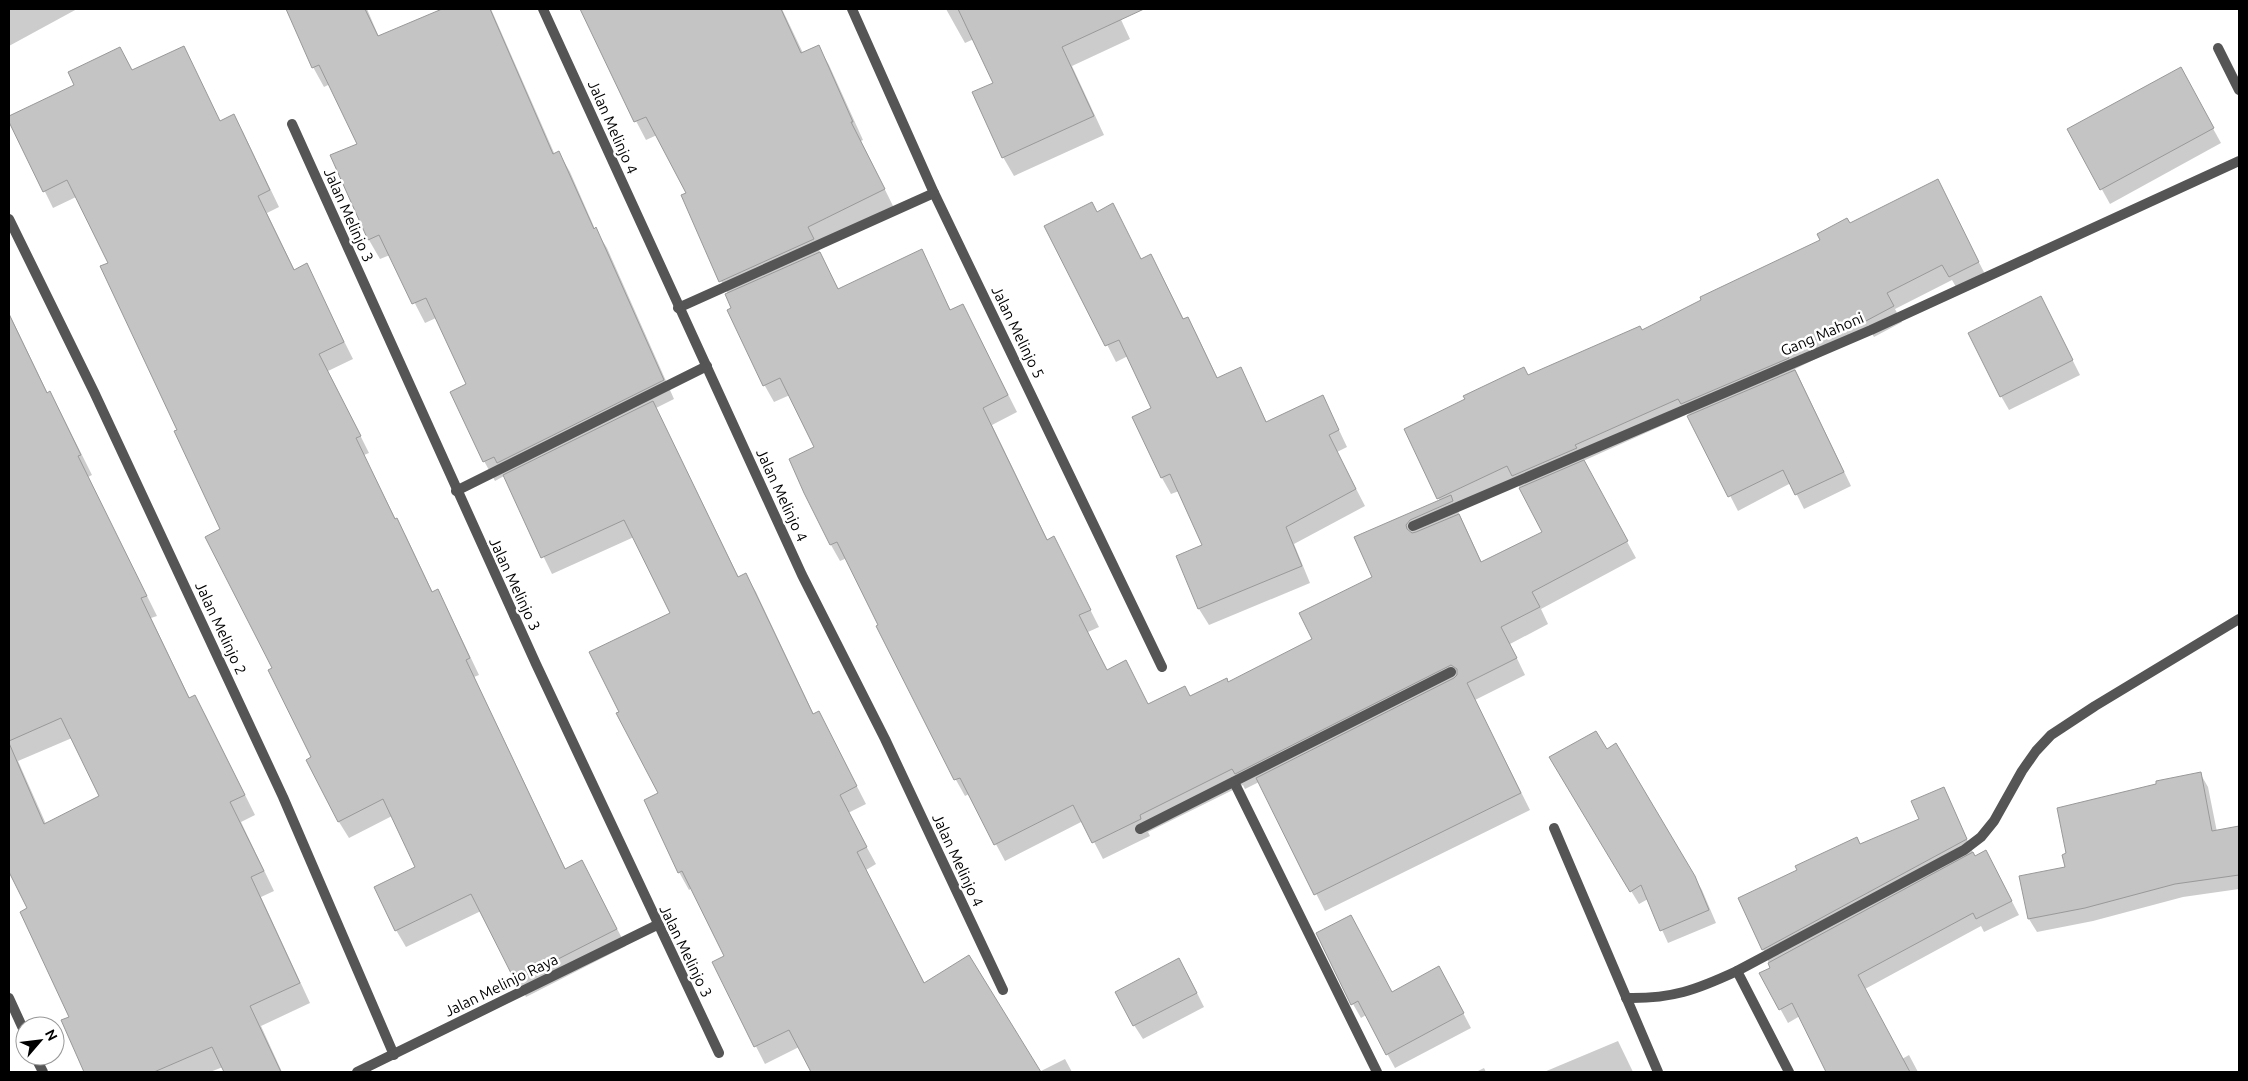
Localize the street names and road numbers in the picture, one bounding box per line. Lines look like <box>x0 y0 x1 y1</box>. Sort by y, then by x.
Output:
street label: Jalan Melinjo 4 <box>585 78 641 176</box>
street label: Jalan Melinjo 3 <box>321 166 377 264</box>
street label: Jalan Melinjo 5 <box>988 283 1048 381</box>
street label: Gang Mahoni <box>1778 309 1866 359</box>
street label: Jalan Melinjo 4 <box>753 446 811 544</box>
street label: Jalan Melinjo 3 <box>486 535 544 633</box>
street label: Jalan Melinjo 2 <box>192 579 250 677</box>
street label: Jalan Melinjo 4 <box>929 811 987 909</box>
street label: Jalan Melinjo 3 <box>656 902 716 1000</box>
street label: Jalan Melinjo Raya <box>442 950 560 1020</box>

